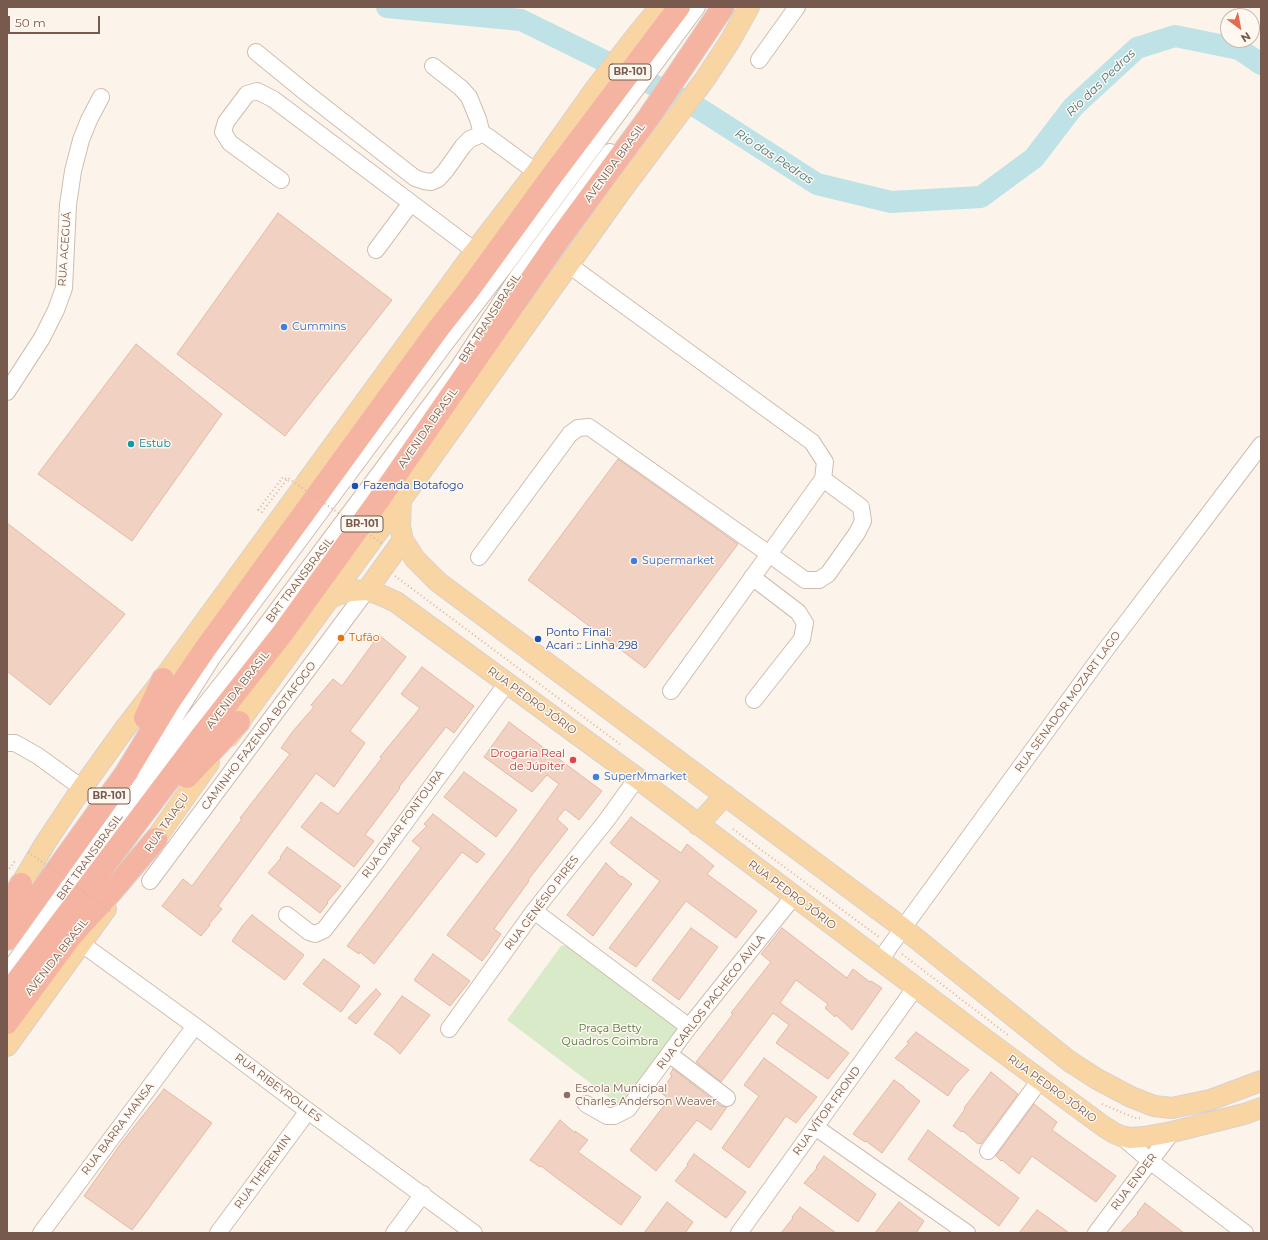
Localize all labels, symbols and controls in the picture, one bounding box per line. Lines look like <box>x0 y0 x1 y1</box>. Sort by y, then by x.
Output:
scale bar <box>10 8 102 34</box>
north arrow <box>1220 8 1260 48</box>
text: 50 m <box>15 15 46 30</box>
text: N <box>1238 29 1253 46</box>
water label: Rio das Pedras <box>1064 46 1138 120</box>
road number: BR-101 <box>609 64 651 80</box>
street label: AVENIDA BRASIL <box>582 121 648 205</box>
water label: Rio das Pedras <box>732 126 816 188</box>
street label: RUA ACEGUÁ <box>56 211 74 287</box>
street label: BRT TRANSBRASIL <box>456 271 524 365</box>
place label: Cummins <box>292 320 346 334</box>
marker: Cummins <box>279 322 289 332</box>
street label: AVENIDA BRASIL <box>395 385 461 471</box>
place label: Estub <box>139 437 171 451</box>
marker: Estub <box>126 439 136 449</box>
place label: Fazenda Botafogo <box>363 479 464 493</box>
marker: Fazenda Botafogo <box>350 481 360 491</box>
road number: BR-101 <box>341 516 383 532</box>
street label: BRT TRANSBRASIL <box>263 535 337 625</box>
place label: Supermarket <box>642 554 715 568</box>
marker: Supermarket <box>629 556 639 566</box>
place label: Ponto Final: Acari :: Linha 298 <box>546 626 638 652</box>
street label: RUA SENADOR MOZART LAGO <box>1012 629 1124 775</box>
place label: Tufão <box>349 631 380 645</box>
marker: Tufão <box>336 633 346 643</box>
marker: Ponto Final: Acari :: Linha 298 <box>533 634 543 644</box>
street label: AVENIDA BRASIL <box>204 648 272 732</box>
street label: CAMINHO FAZENDA BOTAFOGO <box>199 659 319 813</box>
street label: RUA PEDRO JÓRIO <box>485 664 579 738</box>
place label: Drogaria Real de Júpiter <box>490 747 565 773</box>
marker: Drogaria Real de Júpiter <box>568 755 578 765</box>
street label: RUA OMAR FONTOURA <box>359 767 447 881</box>
place label: SuperMmarket <box>604 770 687 784</box>
marker: SuperMmarket <box>591 772 601 782</box>
road number: BR-101 <box>88 788 130 804</box>
street label: RUA TAIAÇU <box>142 791 192 855</box>
street label: BRT TRANSBRASIL <box>54 811 126 903</box>
street label: RUA GENÉSIO PIRES <box>502 853 582 953</box>
street label: RUA PEDRO JÓRIO <box>745 858 839 932</box>
street label: AVENIDA BRASIL <box>23 915 91 999</box>
street label: RUA CARLOS PACHECO ÁVILA <box>654 932 768 1072</box>
park label: Praça Betty Quadros Coimbra <box>562 1022 658 1048</box>
street label: RUA RIBEYROLLES <box>232 1051 324 1125</box>
street label: RUA PEDRO JÓRIO <box>1005 1052 1099 1126</box>
street label: RUA VÍTOR FROND <box>790 1064 864 1158</box>
street label: RUA BARRA MANSA <box>79 1080 157 1178</box>
place label: Escola Municipal Charles Anderson Weaver <box>575 1082 717 1108</box>
marker: Escola Municipal Charles Anderson Weaver <box>562 1090 572 1100</box>
street label: RUA THEREMIN <box>232 1133 294 1211</box>
street label: RUA ENDER <box>1108 1151 1160 1213</box>

